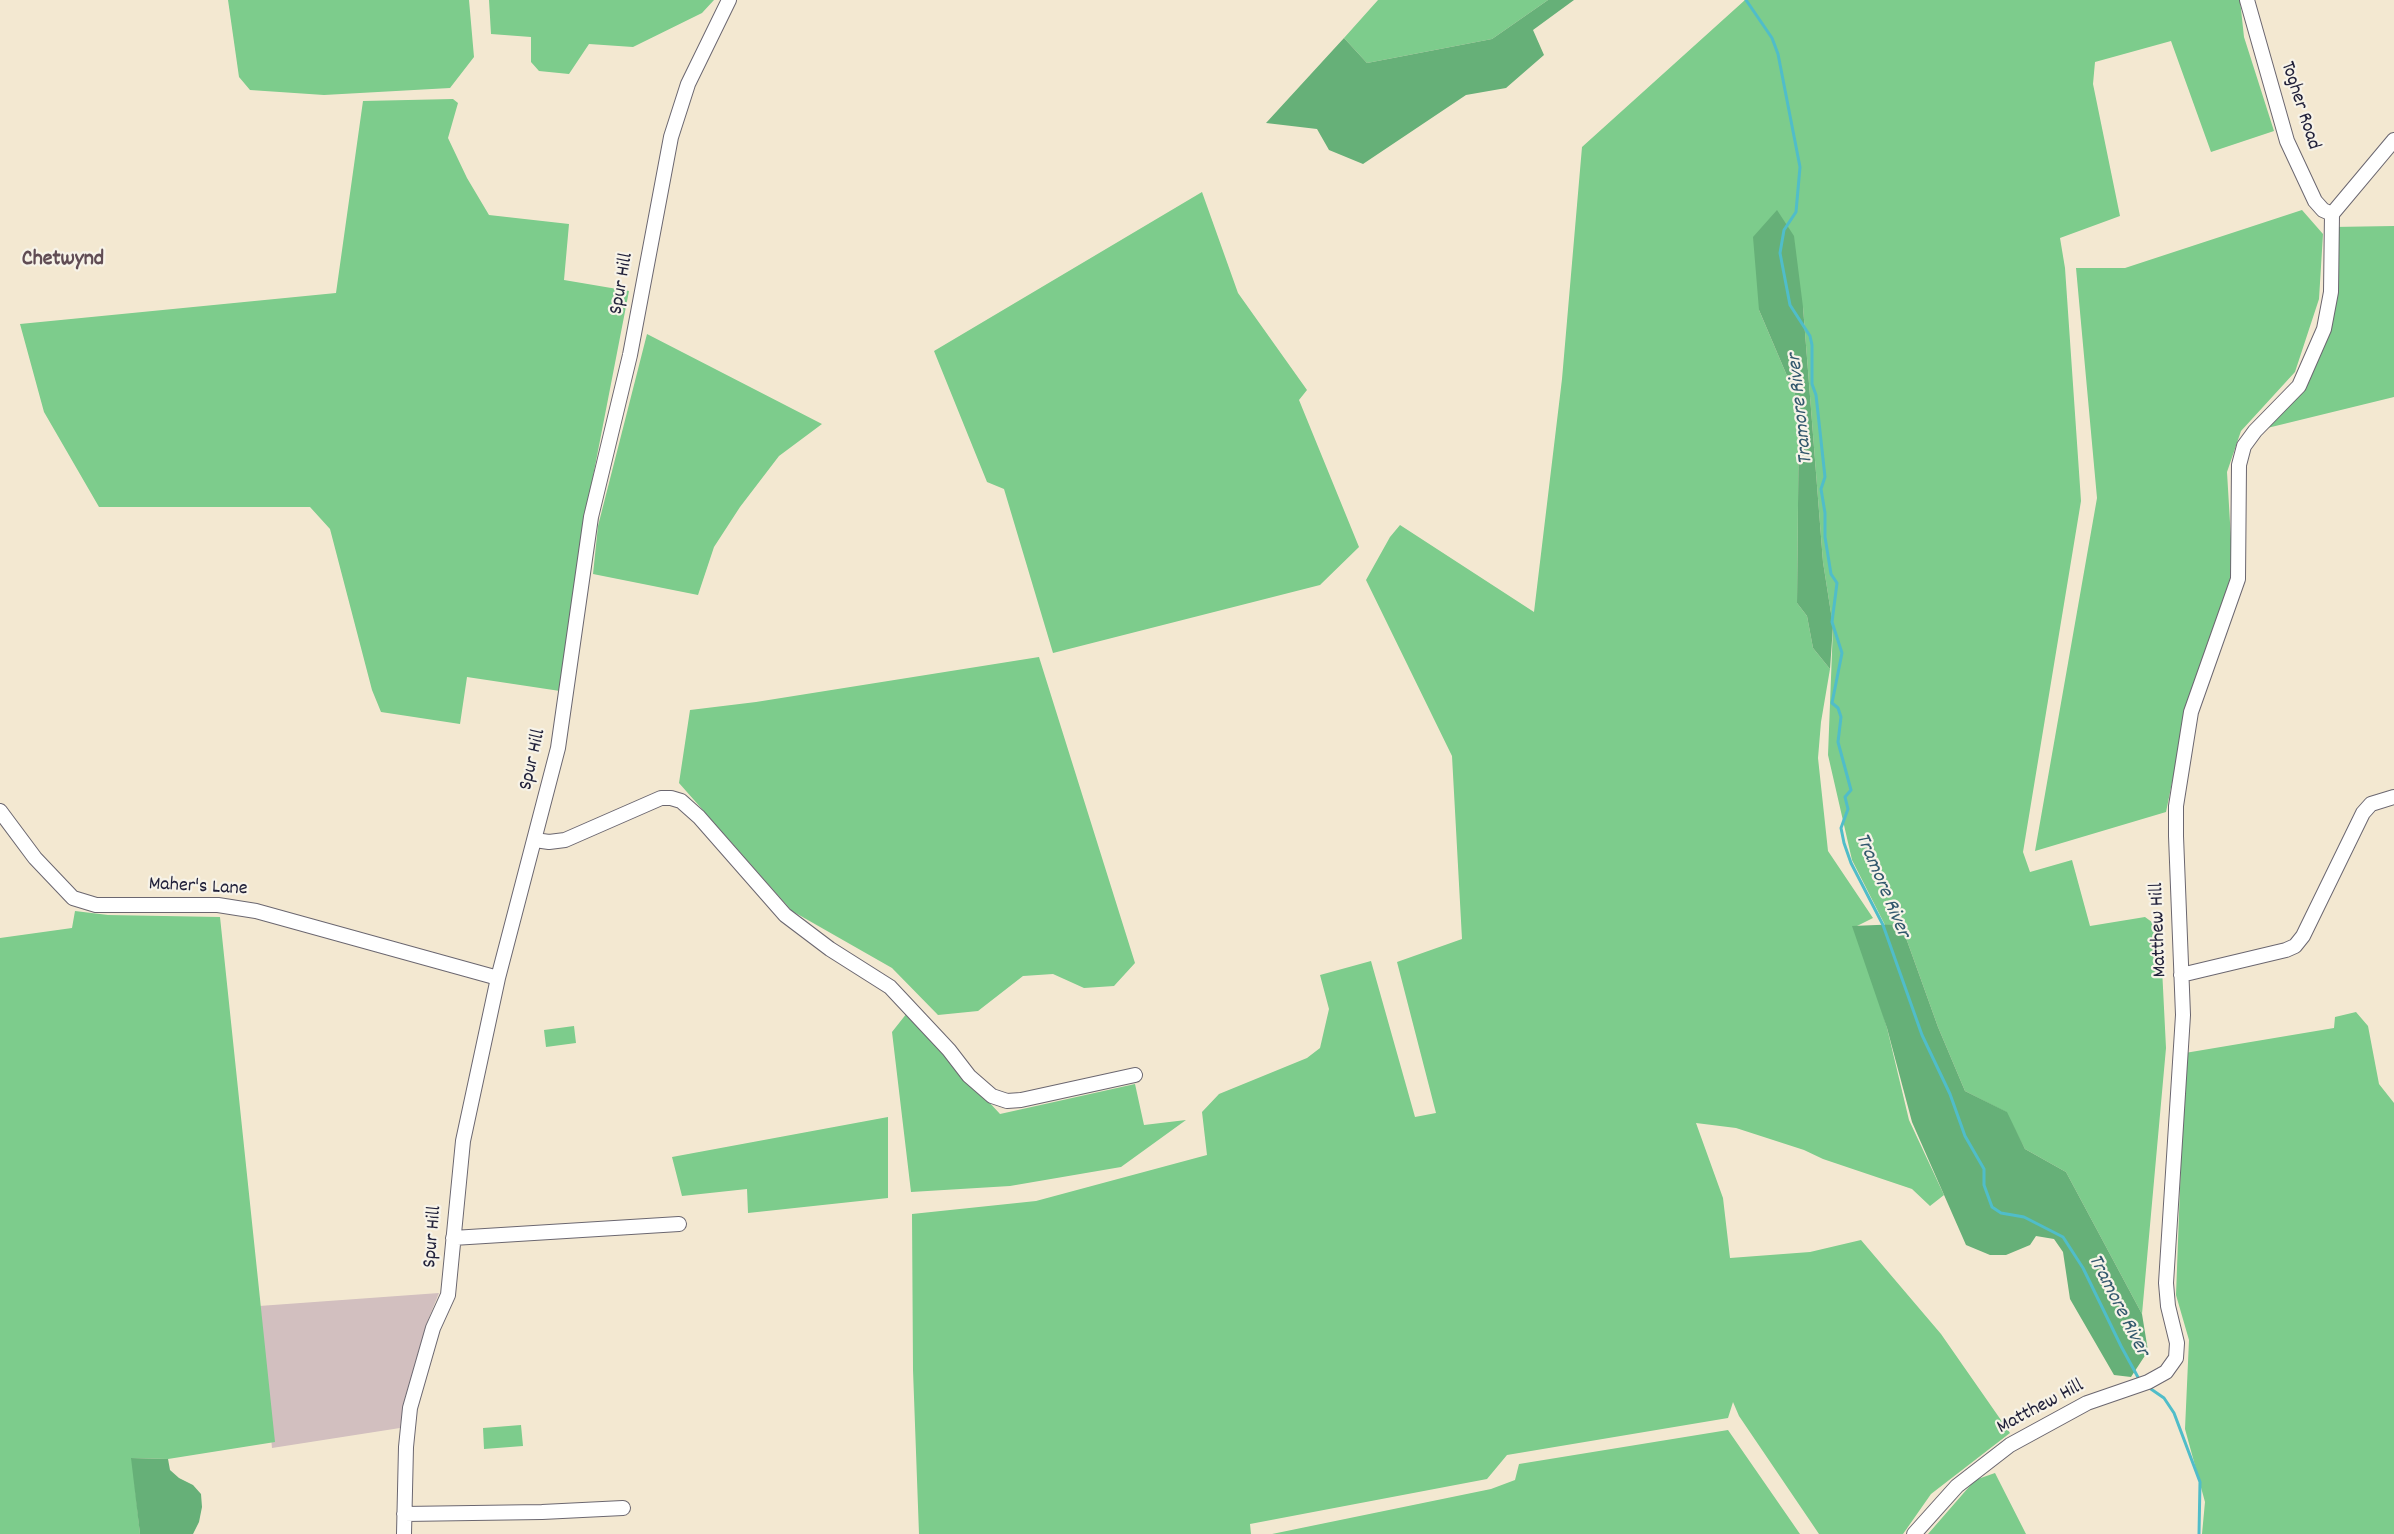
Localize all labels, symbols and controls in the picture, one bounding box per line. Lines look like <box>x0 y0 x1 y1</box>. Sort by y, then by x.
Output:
street label: Togher Road <box>2273 59 2325 153</box>
district label: Chetwynd <box>22 248 104 274</box>
street label: Spur Hill <box>606 251 640 317</box>
water label: Tramore River <box>1784 352 1820 466</box>
street label: Spur Hill <box>515 727 553 793</box>
water label: Tramore River <box>1848 830 1914 942</box>
street label: Maher's Lane <box>148 873 248 903</box>
street label: Matthew Hill <box>2146 882 2174 978</box>
street label: Spur Hill <box>419 1205 449 1269</box>
water label: Tramore River <box>2080 1251 2154 1361</box>
street label: Matthew Hill <box>1994 1375 2088 1441</box>

